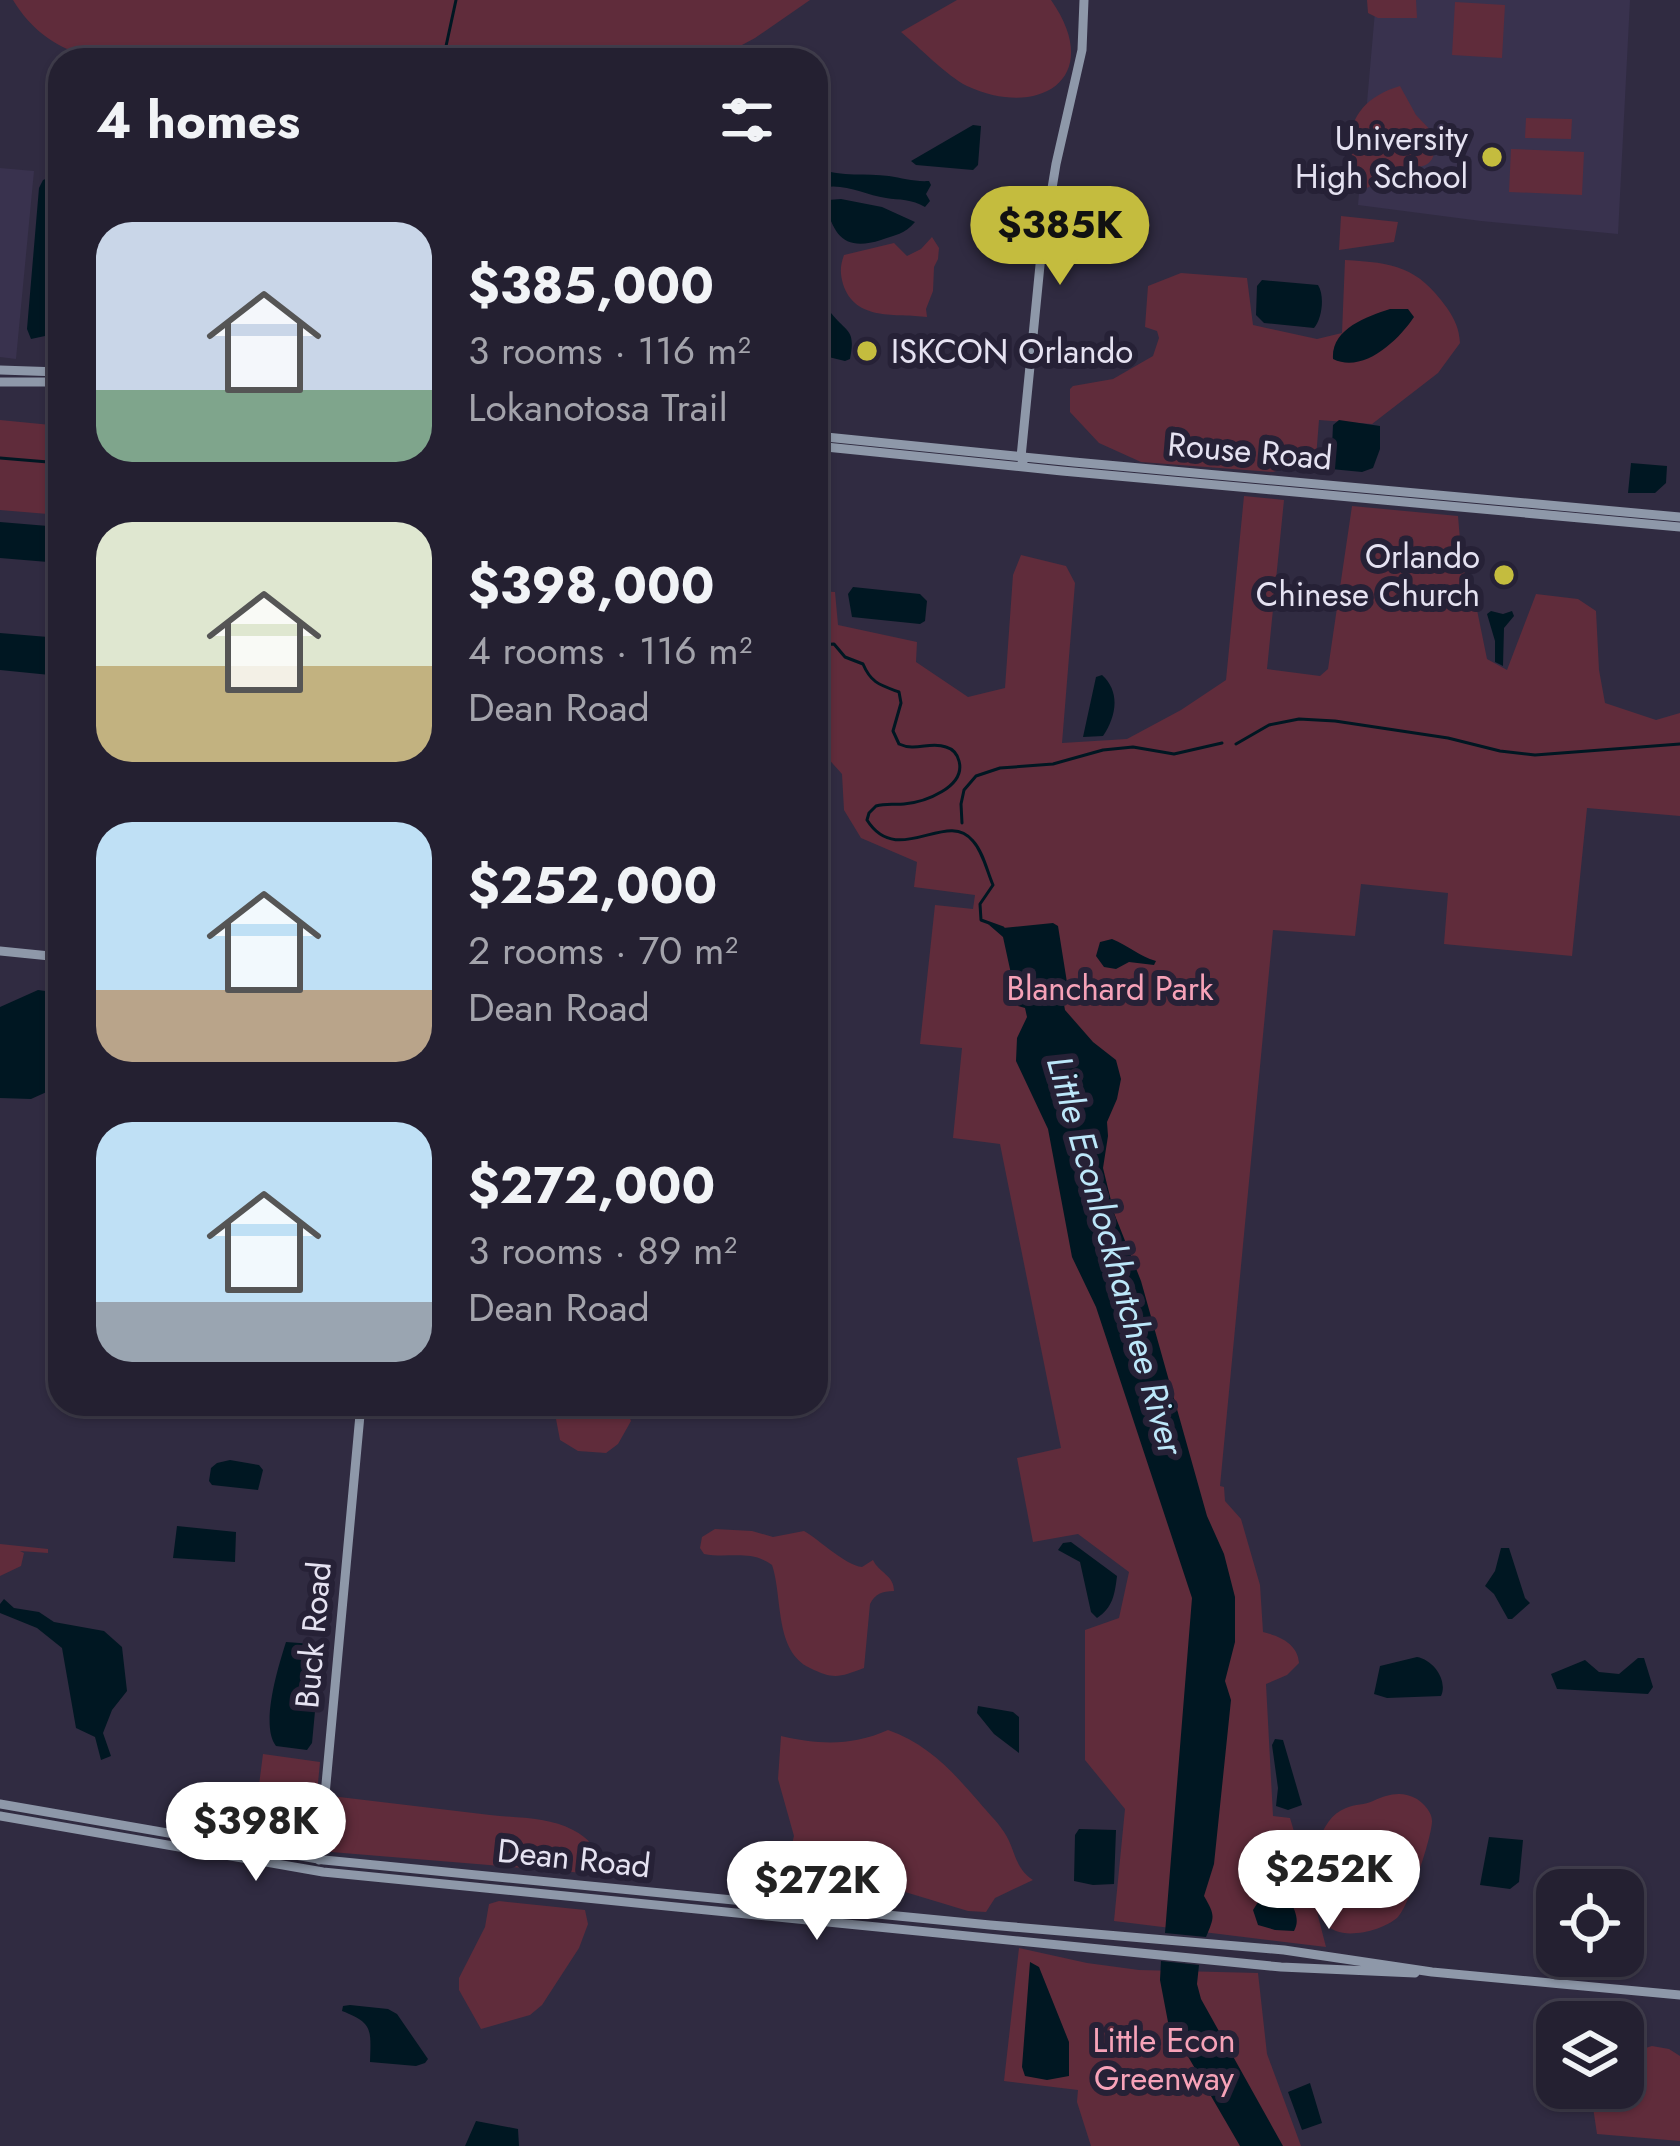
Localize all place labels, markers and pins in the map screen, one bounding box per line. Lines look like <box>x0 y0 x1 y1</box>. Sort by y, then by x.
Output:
place label: University High School <box>1295 115 1468 200</box>
marker: University High School <box>1479 144 1505 170</box>
pin: $385K <box>976 186 1144 288</box>
place label: ISKCON Orlando <box>891 328 1133 375</box>
marker: ISKCON Orlando <box>854 338 880 364</box>
place label: Orlando Chinese Church <box>1256 533 1480 618</box>
marker: Orlando Chinese Church <box>1491 562 1517 588</box>
pin: $398K <box>172 1782 340 1884</box>
pin: $252K <box>1245 1830 1413 1932</box>
pin: $272K <box>733 1841 901 1943</box>

